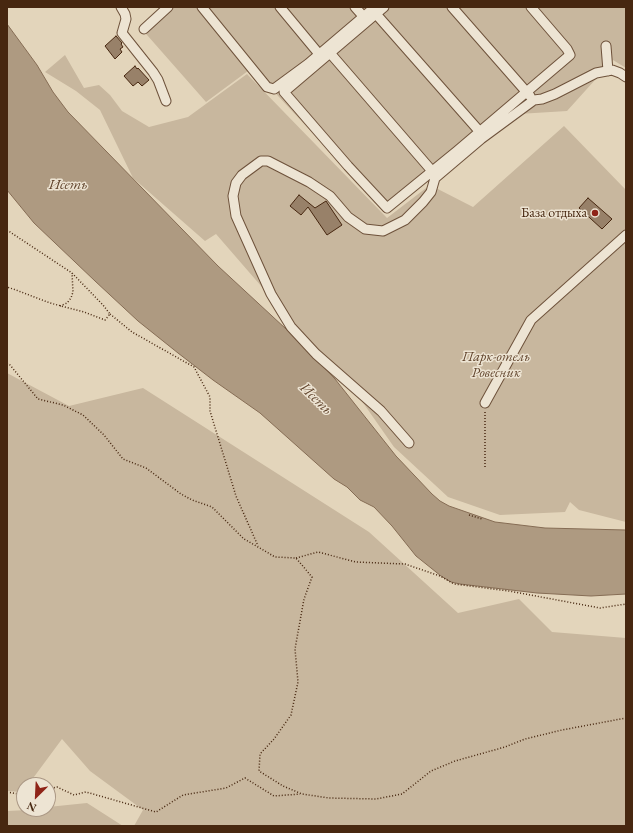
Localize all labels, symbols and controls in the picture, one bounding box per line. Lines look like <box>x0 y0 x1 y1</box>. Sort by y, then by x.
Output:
water label: Исеть <box>49 176 87 194</box>
place label: База отдыха <box>521 205 587 221</box>
marker: База отдыха <box>590 208 600 218</box>
park label: Парк-отель Ровесник <box>462 349 530 382</box>
water label: Исеть <box>296 379 336 419</box>
north arrow <box>16 777 56 817</box>
text: N <box>25 799 38 815</box>

